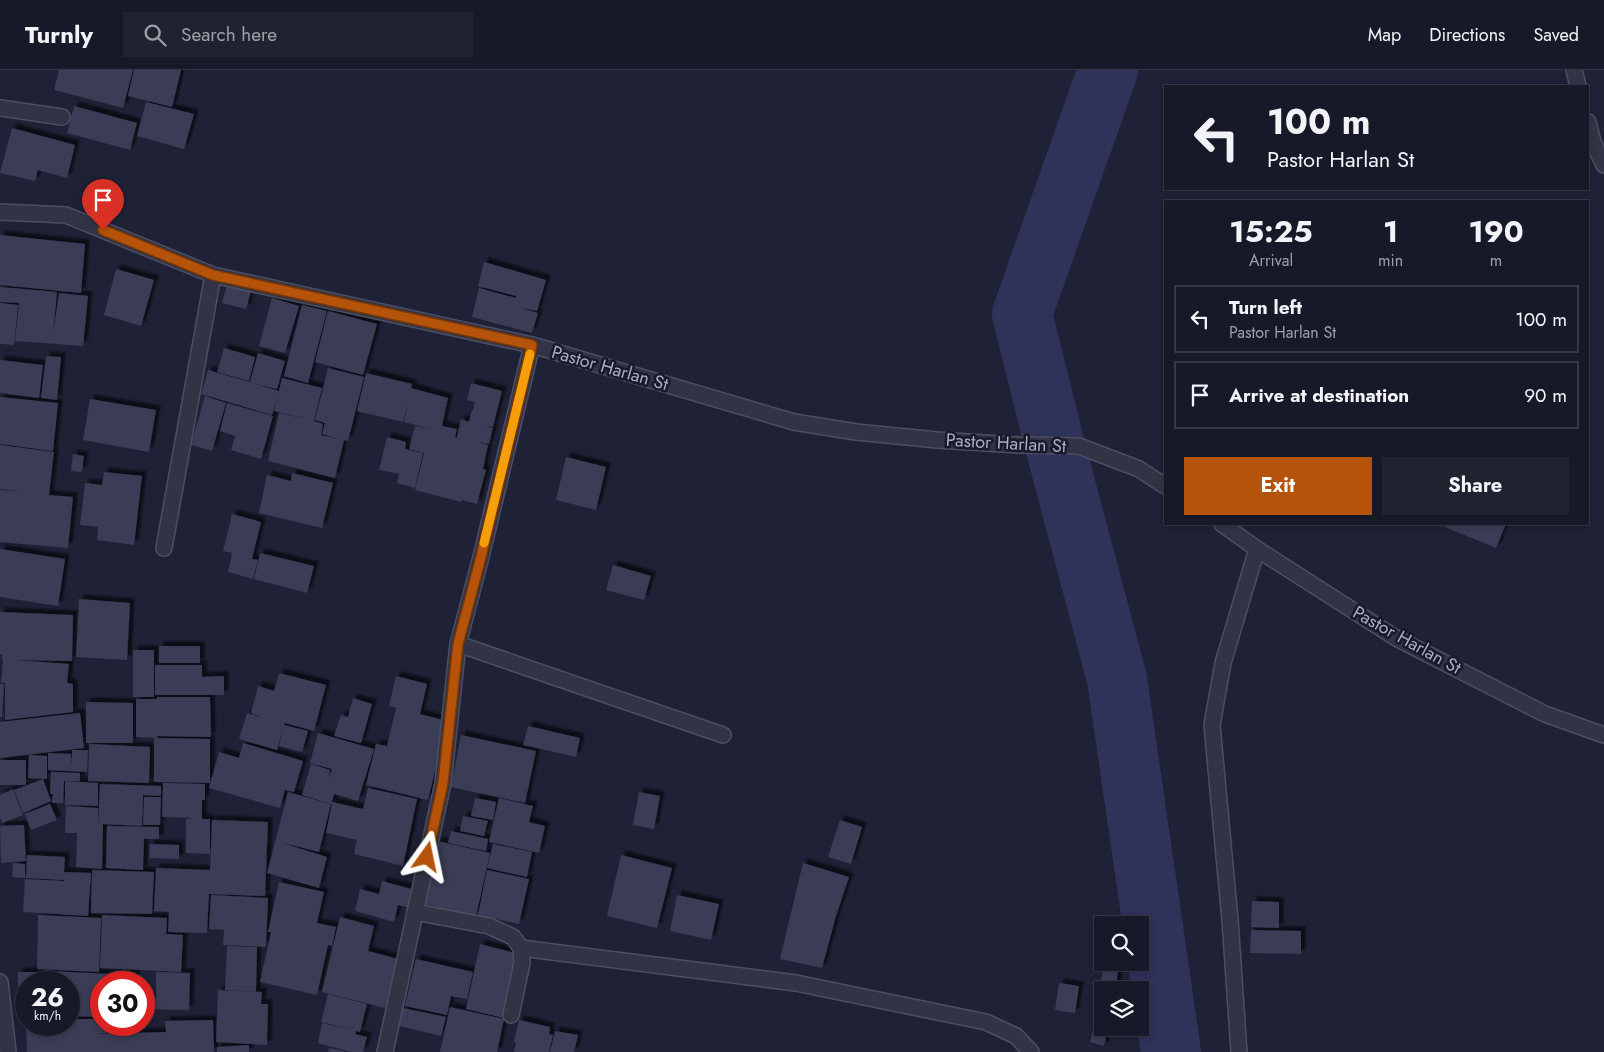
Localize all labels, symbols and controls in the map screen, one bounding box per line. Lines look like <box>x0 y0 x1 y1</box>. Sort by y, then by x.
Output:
search box <box>123 12 473 57</box>
text: Turnly <box>25 17 93 52</box>
icon: search <box>141 21 169 49</box>
text: Search here <box>181 21 277 48</box>
text: Map <box>1368 22 1401 48</box>
text: Directions <box>1429 22 1505 48</box>
text: Saved <box>1533 22 1579 48</box>
text: 100 m <box>1267 97 1370 147</box>
icon: left <box>1184 105 1249 170</box>
text: Pastor Harlan St <box>1267 143 1414 175</box>
pin <box>82 179 124 230</box>
icon: arrive <box>89 186 117 214</box>
text: 15:25 <box>1229 210 1313 253</box>
text: 1 <box>1383 210 1398 253</box>
text: 190 <box>1468 210 1524 253</box>
text: Arrival <box>1249 249 1293 272</box>
text: min <box>1378 249 1403 272</box>
text: m <box>1490 249 1502 272</box>
text: Turn left <box>1229 294 1302 321</box>
icon: left <box>1186 305 1214 333</box>
text: 100 m <box>1515 306 1567 333</box>
text: Pastor Harlan St <box>1229 321 1336 344</box>
street label: Pastor Harlan St <box>549 339 672 397</box>
icon: arrive <box>1186 381 1214 409</box>
text: Arrive at destination <box>1229 382 1409 409</box>
text: 90 m <box>1524 382 1567 409</box>
street label: Pastor Harlan St <box>945 427 1068 459</box>
button: Exit <box>1184 457 1372 515</box>
button: Share <box>1382 457 1569 515</box>
street label: Pastor Harlan St <box>1348 599 1467 681</box>
position arrow <box>400 830 452 882</box>
map controls <box>1094 916 1149 1036</box>
button: search <box>1094 916 1149 971</box>
speed limit sign: 30 <box>90 971 155 1036</box>
text: 26 <box>31 979 64 1015</box>
button: layers <box>1094 981 1149 1036</box>
text: km/h <box>34 1007 61 1025</box>

